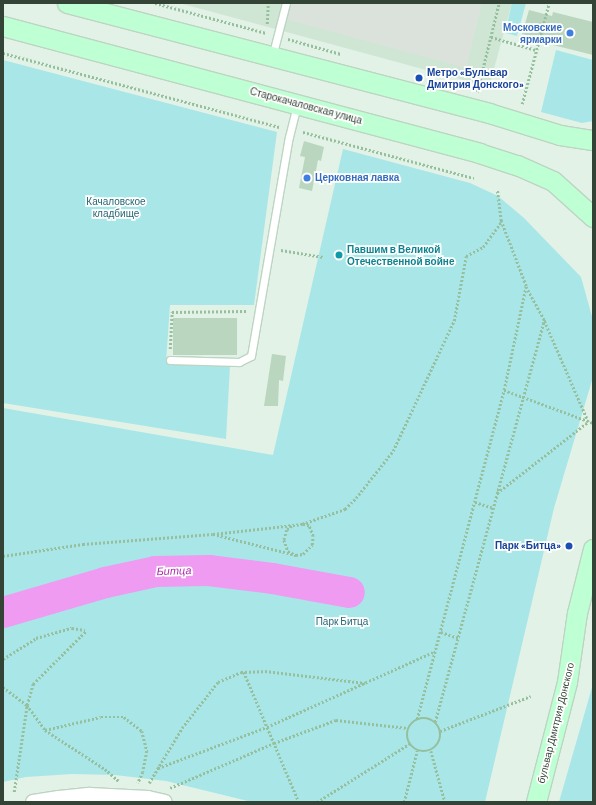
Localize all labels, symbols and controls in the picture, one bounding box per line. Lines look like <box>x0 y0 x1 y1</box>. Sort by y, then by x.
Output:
place label: Московские ярмарки <box>503 21 562 44</box>
marker: Московские ярмарки <box>565 28 575 38</box>
place label: Метро «Бульвар Дмитрия Донского» <box>427 66 524 90</box>
marker: Метро «Бульвар Дмитрия Донского» <box>414 73 424 83</box>
street label: Старокачаловская улица <box>248 85 364 127</box>
place label: Церковная лавка <box>315 172 399 184</box>
marker: Церковная лавка <box>302 173 312 183</box>
park label: Качаловское кладбище <box>86 195 146 218</box>
place label: Павшим в Великой Отечественной войне <box>347 243 454 266</box>
marker: Павшим в Великой Отечественной войне <box>334 250 344 260</box>
place label: Парк «Битца» <box>495 540 561 552</box>
marker: Парк «Битца» <box>564 541 574 551</box>
water label: Битца <box>156 564 192 578</box>
park label: Парк Битца <box>316 616 368 628</box>
street label: бульвар Дмитрия Донского <box>535 661 577 785</box>

